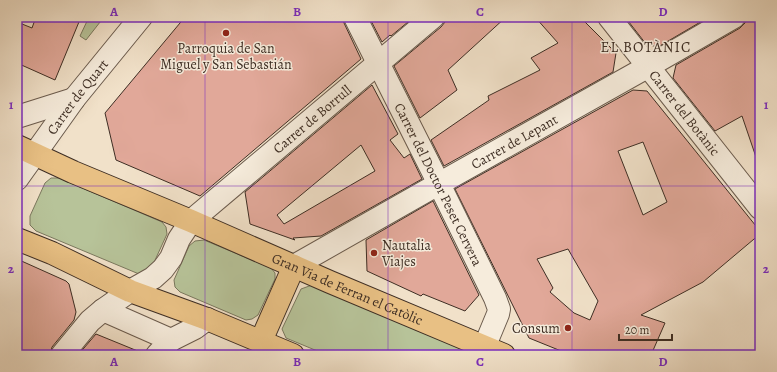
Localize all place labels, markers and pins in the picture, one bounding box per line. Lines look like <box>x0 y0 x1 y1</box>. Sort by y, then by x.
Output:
marker: Parroquia de San Miguel y San Sebastián <box>221 28 231 38</box>
place label: Parroquia de San Miguel y San Sebastián <box>160 39 292 74</box>
place label: Nautalia Viajes <box>381 236 431 271</box>
marker: Nautalia Viajes <box>369 248 379 258</box>
place label: Consum <box>512 319 560 338</box>
marker: Consum <box>563 323 573 333</box>

